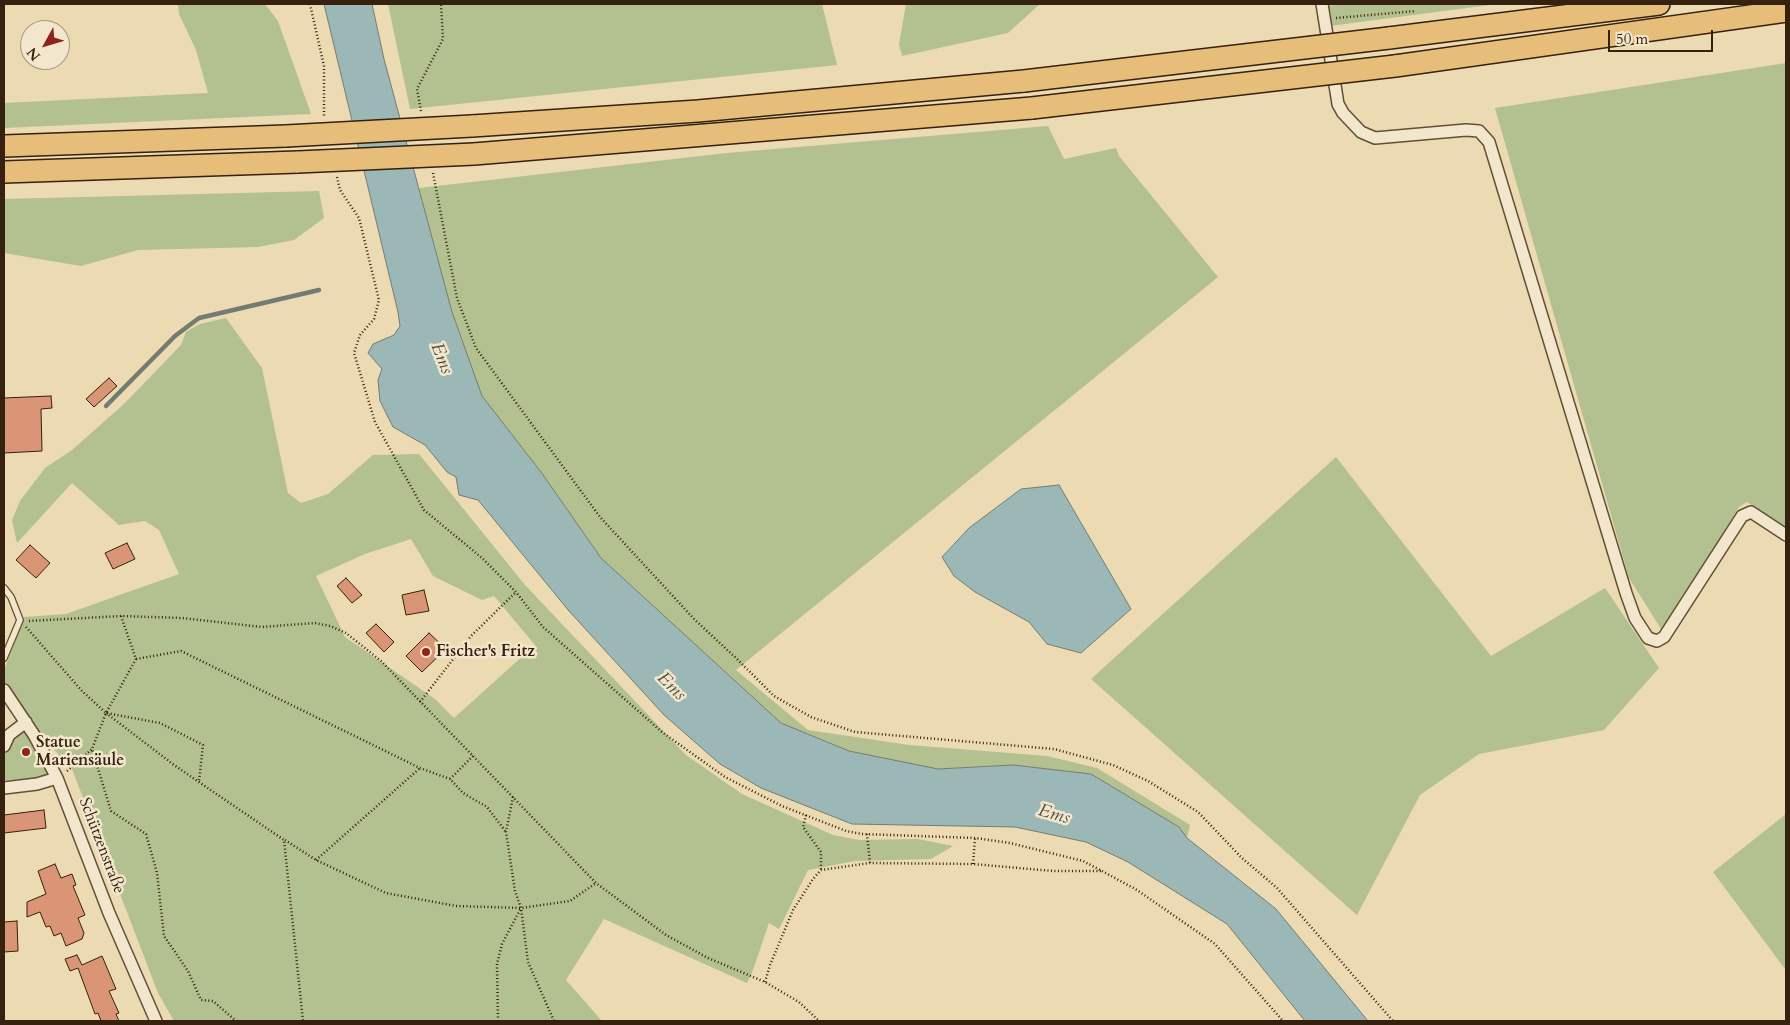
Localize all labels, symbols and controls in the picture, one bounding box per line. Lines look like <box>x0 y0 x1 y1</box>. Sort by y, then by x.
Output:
north arrow <box>20 20 70 70</box>
scale bar <box>1610 20 1715 52</box>
text: 50 m <box>1616 29 1648 49</box>
text: N <box>23 43 45 65</box>
water label: Ems <box>425 340 457 378</box>
place label: Fischer's Fritz <box>436 642 535 662</box>
marker: Fischer's Fritz <box>420 646 432 658</box>
water label: Ems <box>652 668 690 706</box>
place label: Statue Mariensäule <box>36 733 124 771</box>
marker: Statue Mariensäule <box>20 746 32 758</box>
street label: Schützenstraße <box>74 795 128 897</box>
water label: Ems <box>1036 800 1072 830</box>

